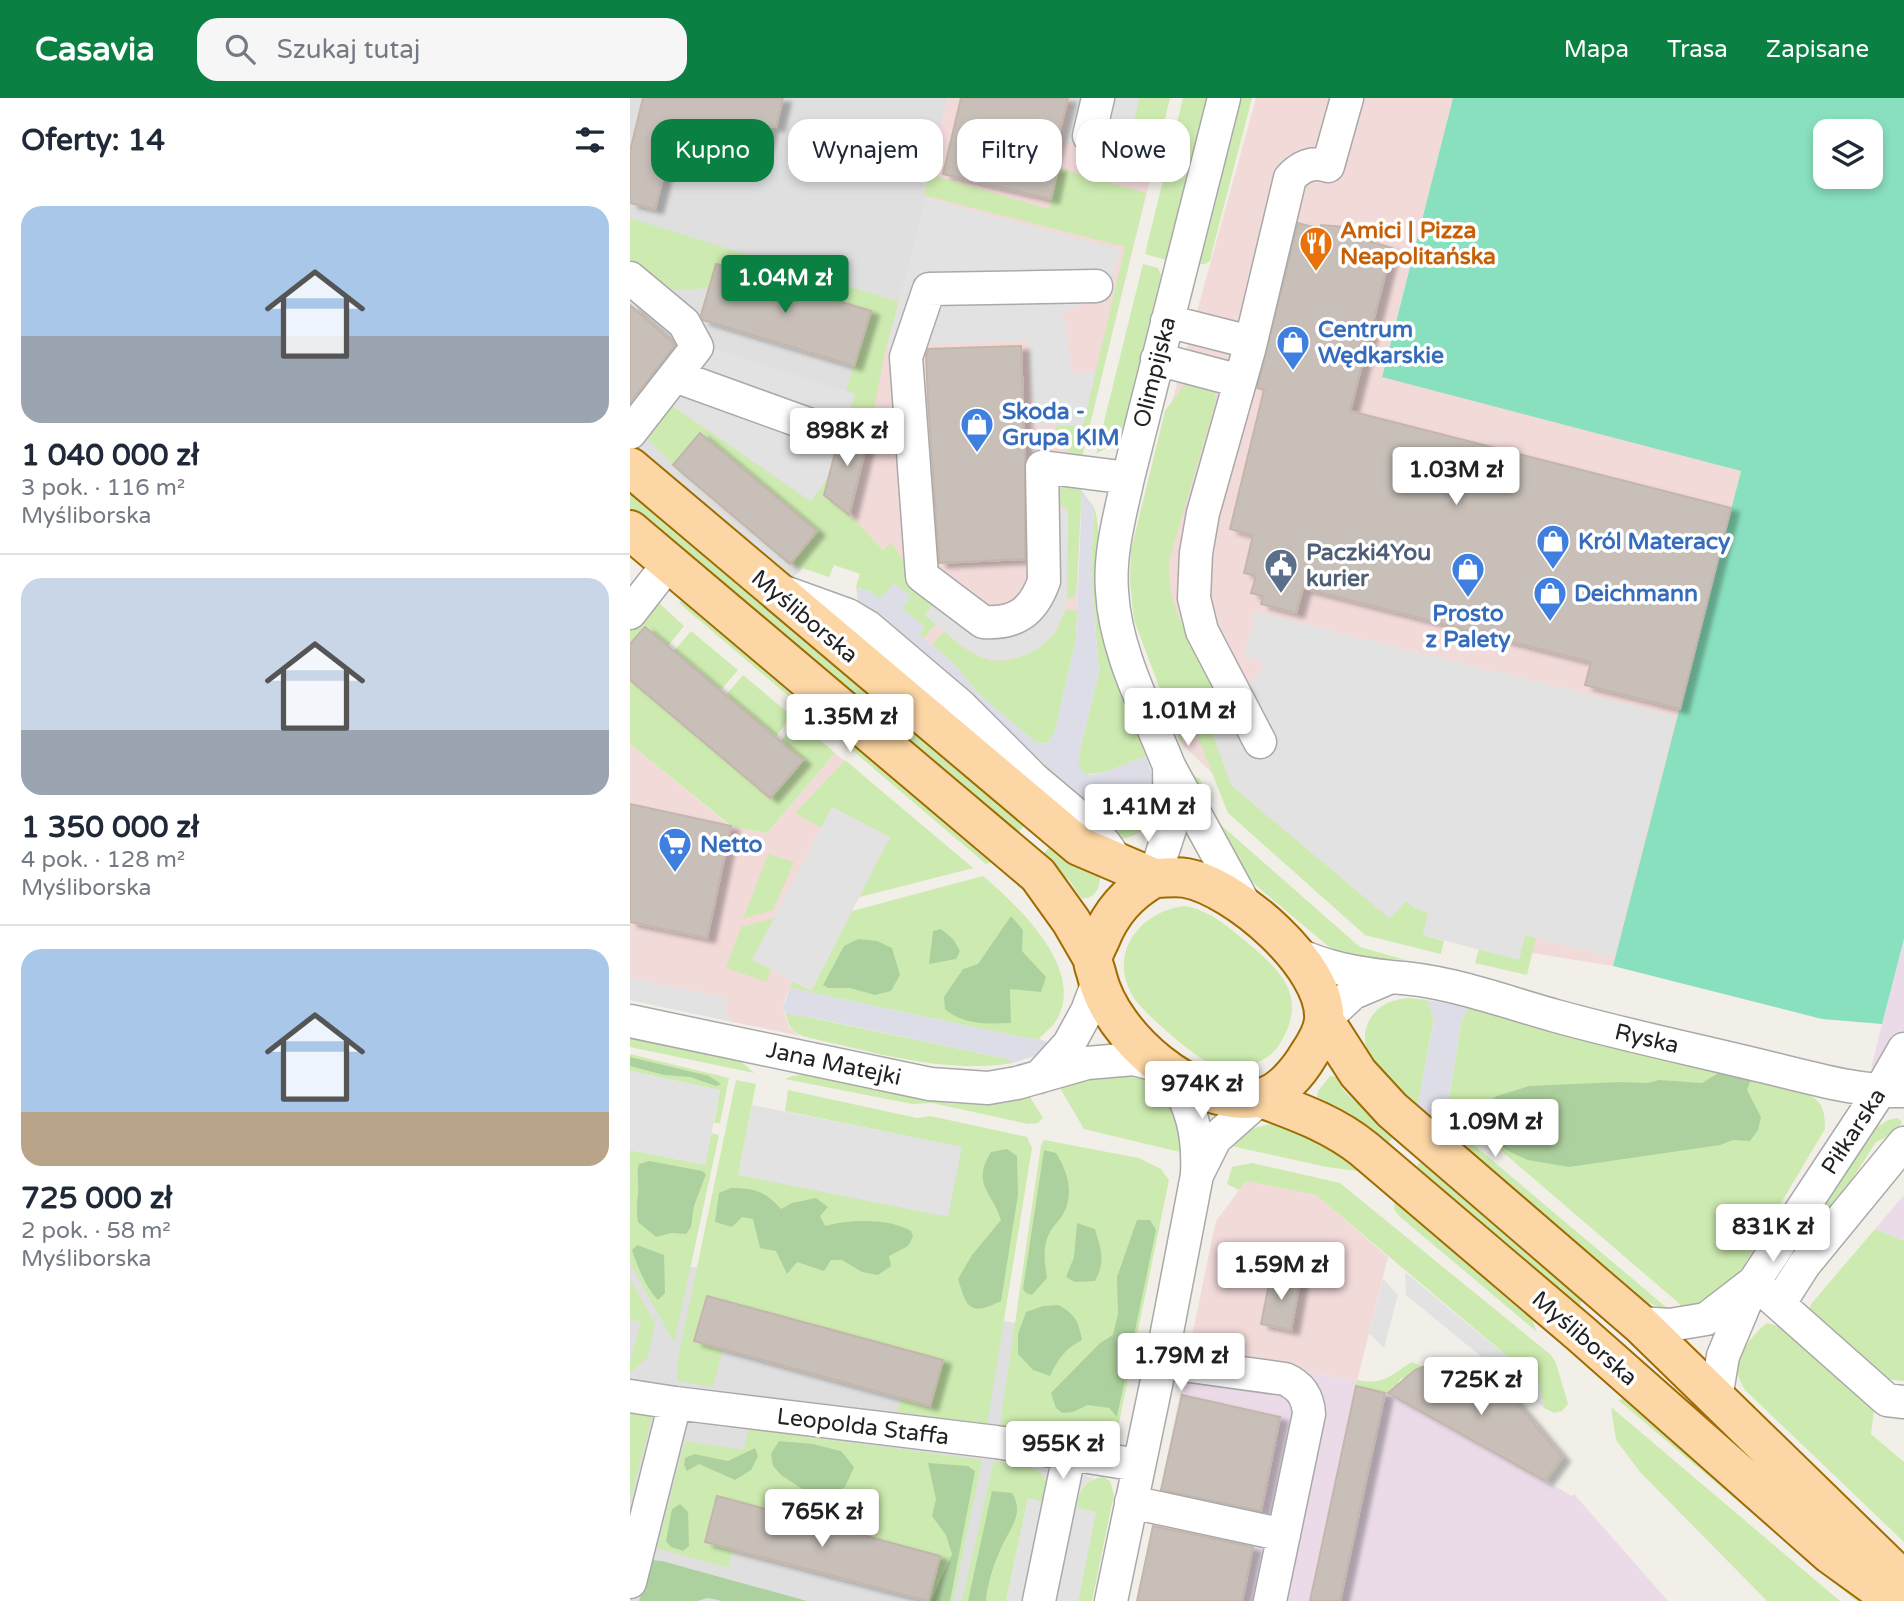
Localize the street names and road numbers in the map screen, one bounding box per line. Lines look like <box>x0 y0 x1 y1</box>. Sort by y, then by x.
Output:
street label: Olimpijska <box>1128 314 1182 431</box>
street label: Myśliborska <box>745 564 863 669</box>
street label: Ryska <box>1612 1018 1682 1060</box>
street label: Jana Matejki <box>764 1036 904 1092</box>
street label: Piłkarska <box>1816 1083 1892 1180</box>
street label: Myśliborska <box>1526 1285 1643 1392</box>
street label: Leopolda Staffa <box>775 1403 951 1451</box>

